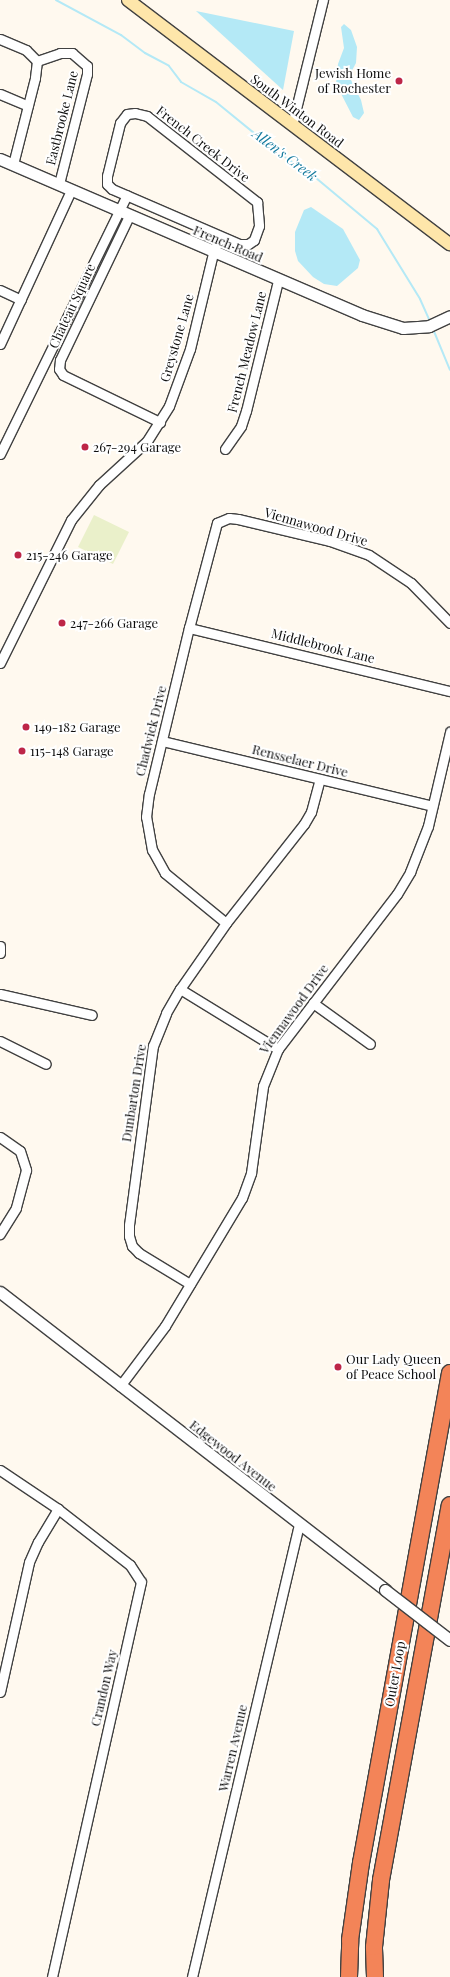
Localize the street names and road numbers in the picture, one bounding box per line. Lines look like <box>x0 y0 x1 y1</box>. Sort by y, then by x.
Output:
street label: Eastbrooke Lane <box>43 69 81 167</box>
street label: South Winton Road <box>247 71 347 151</box>
street label: French Creek Drive <box>153 103 253 185</box>
street label: French Road <box>191 222 265 266</box>
street label: Chateau Square <box>45 261 99 351</box>
street label: French Meadow Lane <box>224 290 270 414</box>
street label: Greystone Lane <box>157 292 197 384</box>
street label: Viennawood Drive <box>262 505 370 549</box>
street label: Middlebrook Lane <box>270 626 376 666</box>
street label: Chadwick Drive <box>132 684 170 778</box>
street label: Rensselaer Drive <box>250 742 350 780</box>
street label: Viennawood Drive <box>256 961 332 1057</box>
street label: Dunbarton Drive <box>119 1043 149 1143</box>
street label: Edgewood Avenue <box>186 1417 280 1495</box>
street label: Outer Loop <box>382 1640 408 1708</box>
street label: Crandon Way <box>88 1648 120 1728</box>
street label: Warren Avenue <box>215 1703 251 1793</box>

